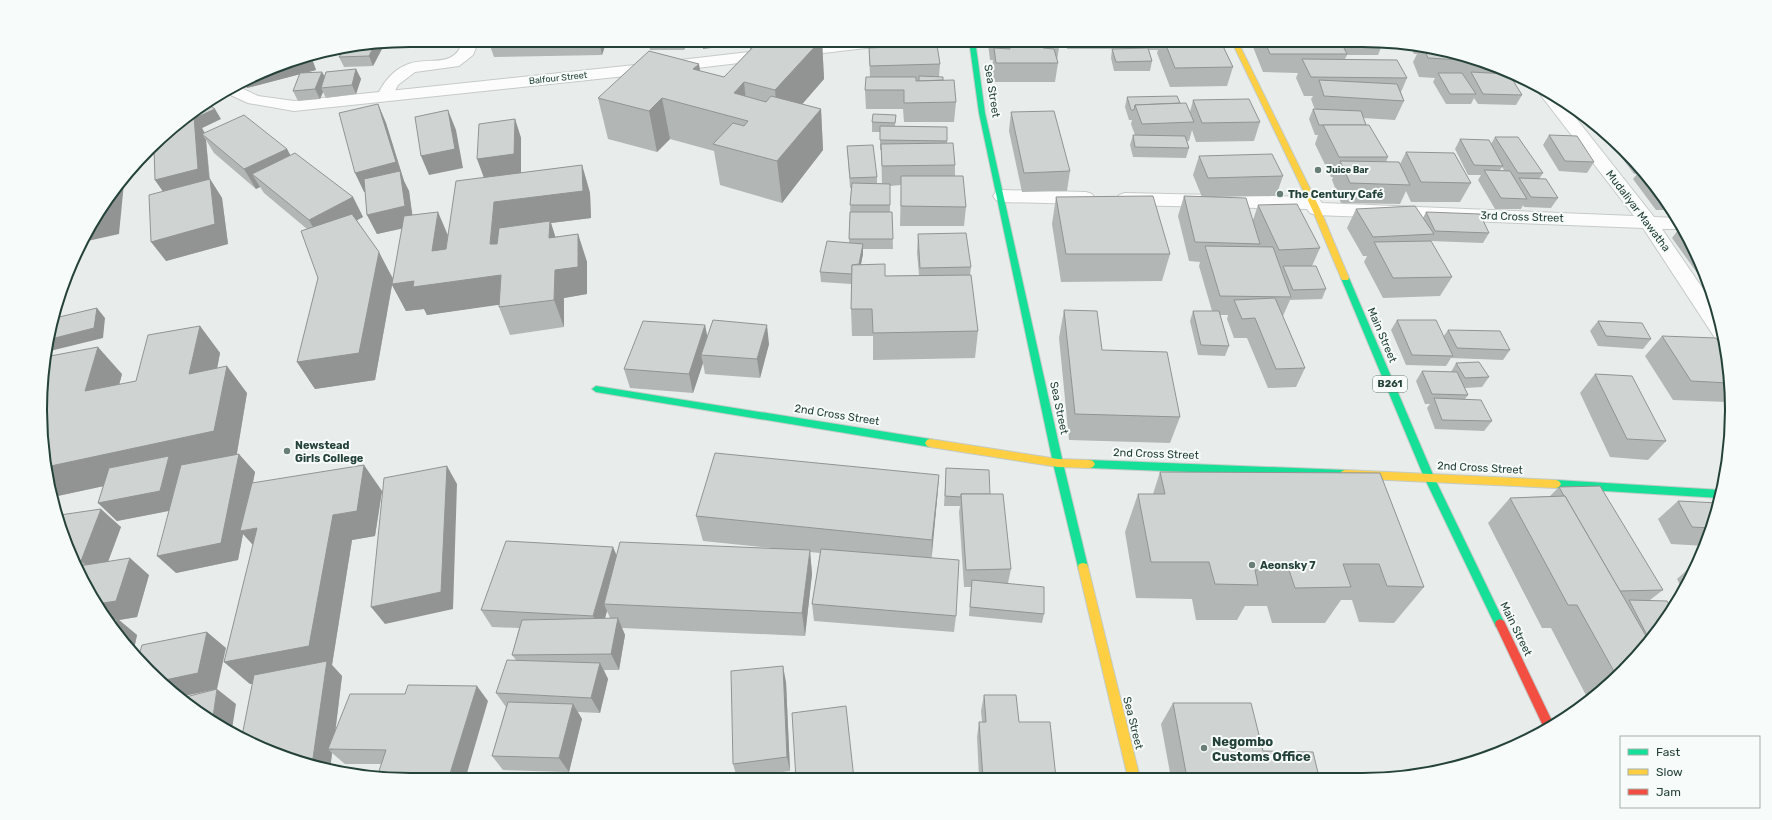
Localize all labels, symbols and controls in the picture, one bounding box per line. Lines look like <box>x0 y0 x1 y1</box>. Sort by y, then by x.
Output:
street label: Sea Street <box>981 64 1003 119</box>
street label: Balfour Street <box>528 70 588 86</box>
marker: Juice Bar <box>1313 165 1323 175</box>
place label: Juice Bar <box>1326 165 1369 175</box>
street label: Mudaliyar Mawatha <box>1603 168 1673 254</box>
place label: The Century Café <box>1288 188 1384 201</box>
marker: The Century Café <box>1275 189 1285 199</box>
street label: 3rd Cross Street <box>1480 209 1565 225</box>
street label: Main Street <box>1365 305 1400 365</box>
road number: B261 <box>1373 376 1407 392</box>
street label: Sea Street <box>1047 380 1071 436</box>
street label: 2nd Cross Street <box>794 402 881 428</box>
place label: Newstead Girls College <box>295 439 364 465</box>
marker: Newstead Girls College <box>282 446 292 456</box>
street label: 2nd Cross Street <box>1113 446 1200 462</box>
street label: 2nd Cross Street <box>1437 459 1524 477</box>
place label: Aeonsky 7 <box>1260 559 1316 572</box>
marker: Aeonsky 7 <box>1247 560 1257 570</box>
street label: Main Street <box>1497 600 1535 659</box>
street label: Sea Street <box>1120 695 1146 751</box>
place label: Negombo Customs Office <box>1212 734 1311 764</box>
legend <box>1620 736 1760 808</box>
marker: Negombo Customs Office <box>1199 743 1209 753</box>
text: Fast <box>1656 745 1680 759</box>
text: Slow <box>1656 765 1683 779</box>
text: Jam <box>1656 785 1681 799</box>

